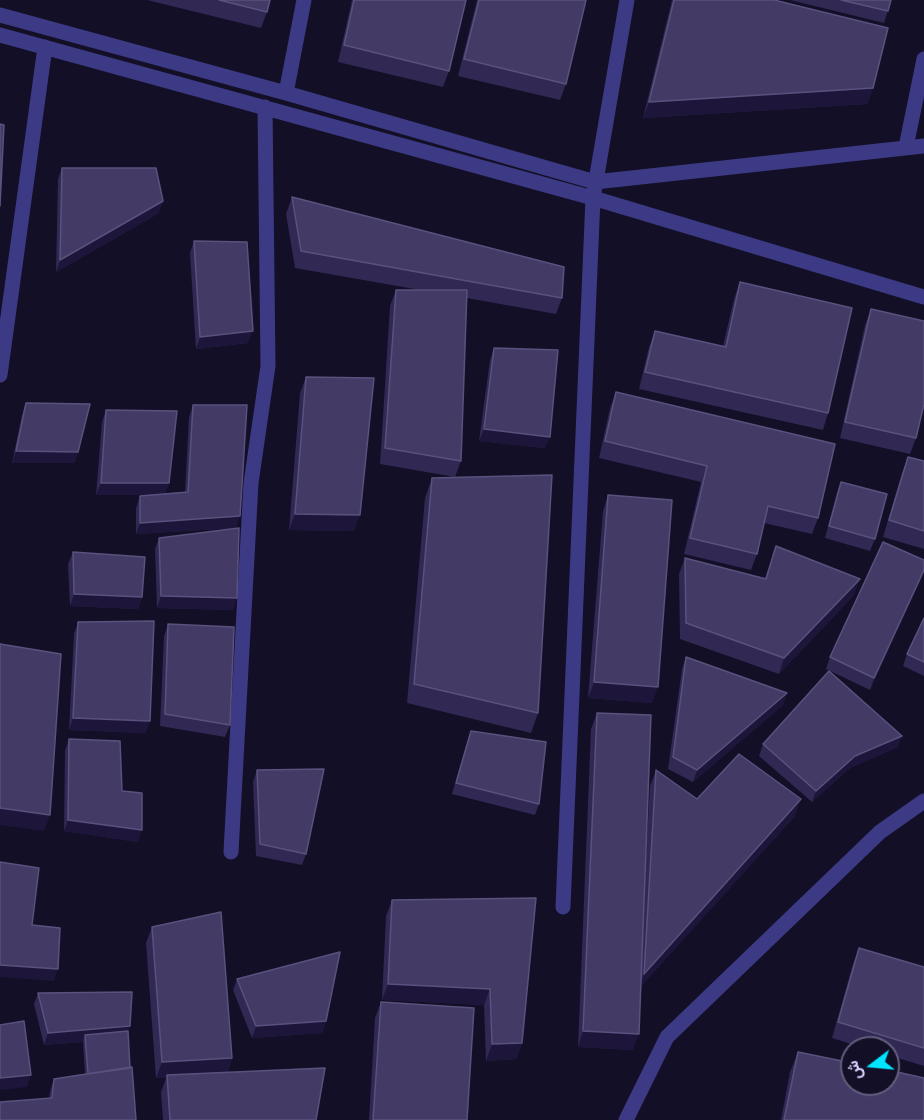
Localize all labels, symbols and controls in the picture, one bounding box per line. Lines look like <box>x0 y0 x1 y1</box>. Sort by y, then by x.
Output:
north arrow <box>840 1036 900 1096</box>
text: ش <box>841 1058 868 1083</box>

